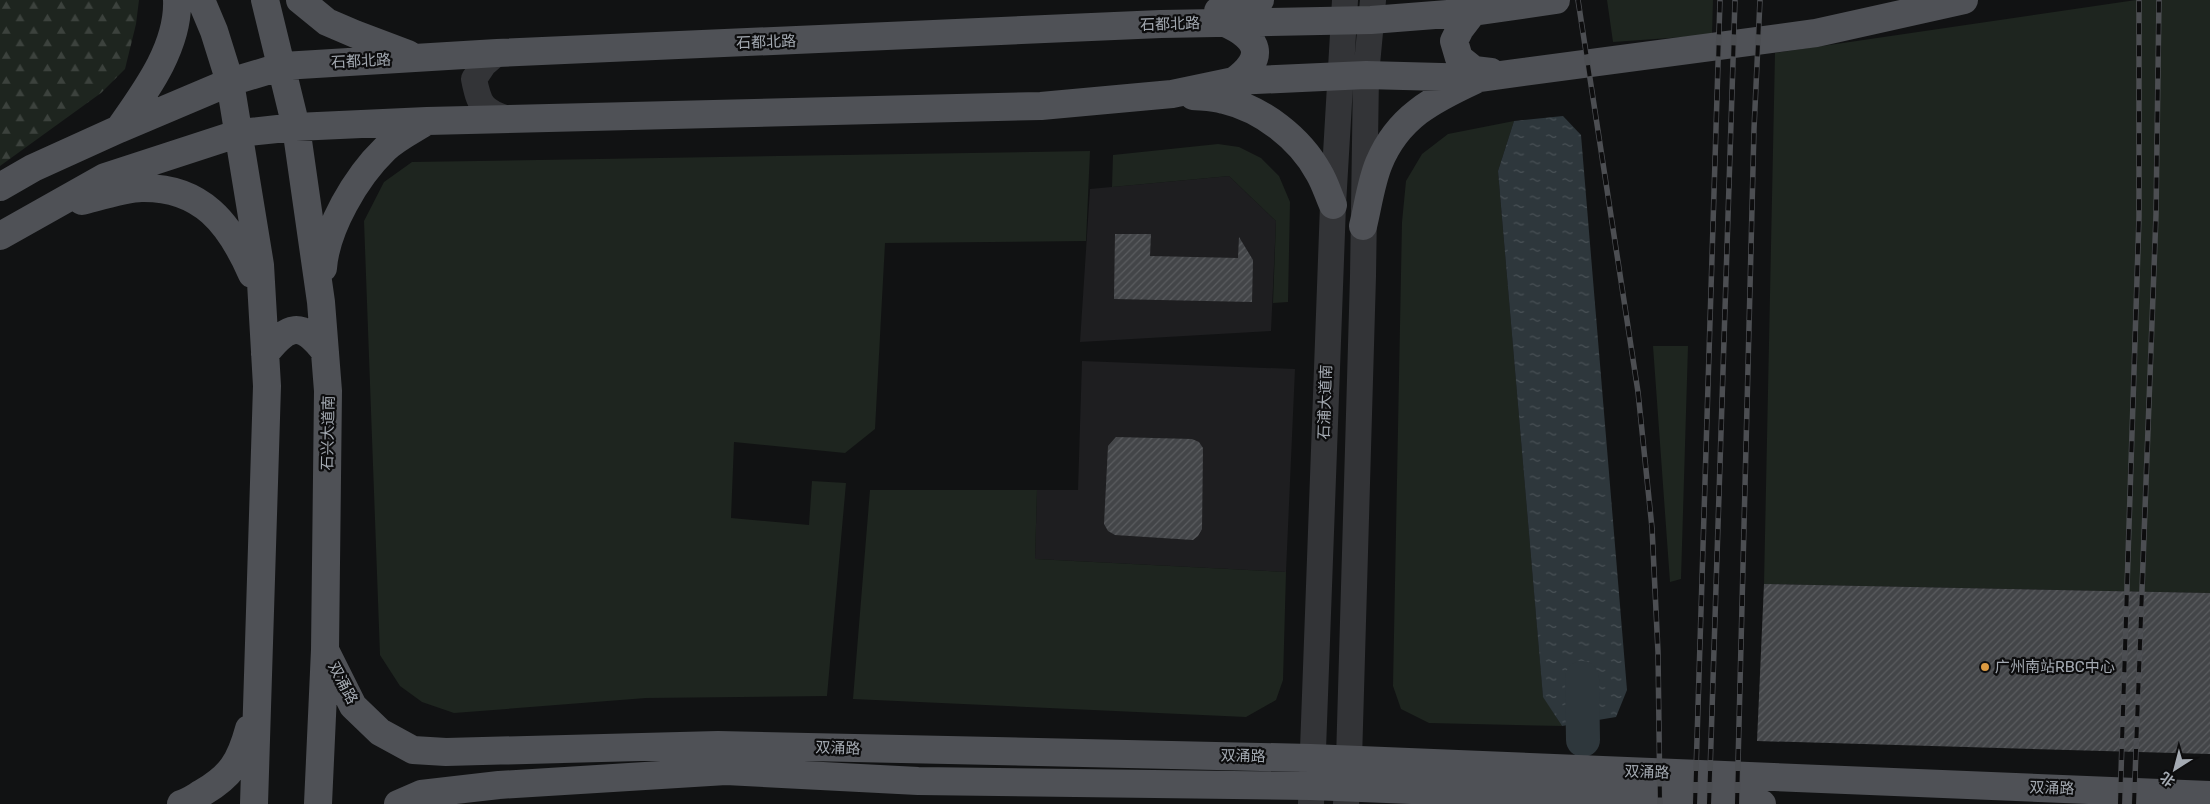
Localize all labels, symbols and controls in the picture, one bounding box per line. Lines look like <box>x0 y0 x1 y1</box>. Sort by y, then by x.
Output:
street label: 石都北路 <box>1140 14 1200 34</box>
street label: 石都北路 <box>736 32 796 52</box>
street label: 石都北路 <box>331 50 391 72</box>
street label: 石浦大道南 <box>1315 364 1335 440</box>
street label: 石兴大道南 <box>318 395 338 471</box>
place label: 广州南站RBC中心 <box>1995 658 2115 676</box>
street label: 双涌路 <box>324 659 362 707</box>
marker: 广州南站RBC中心 <box>1979 661 1991 673</box>
street label: 双涌路 <box>815 738 861 758</box>
north arrow <box>2150 744 2200 794</box>
street label: 双涌路 <box>1220 747 1266 765</box>
street label: 双涌路 <box>1624 762 1670 782</box>
text: 北 <box>2157 768 2178 790</box>
street label: 双涌路 <box>2029 778 2075 798</box>

